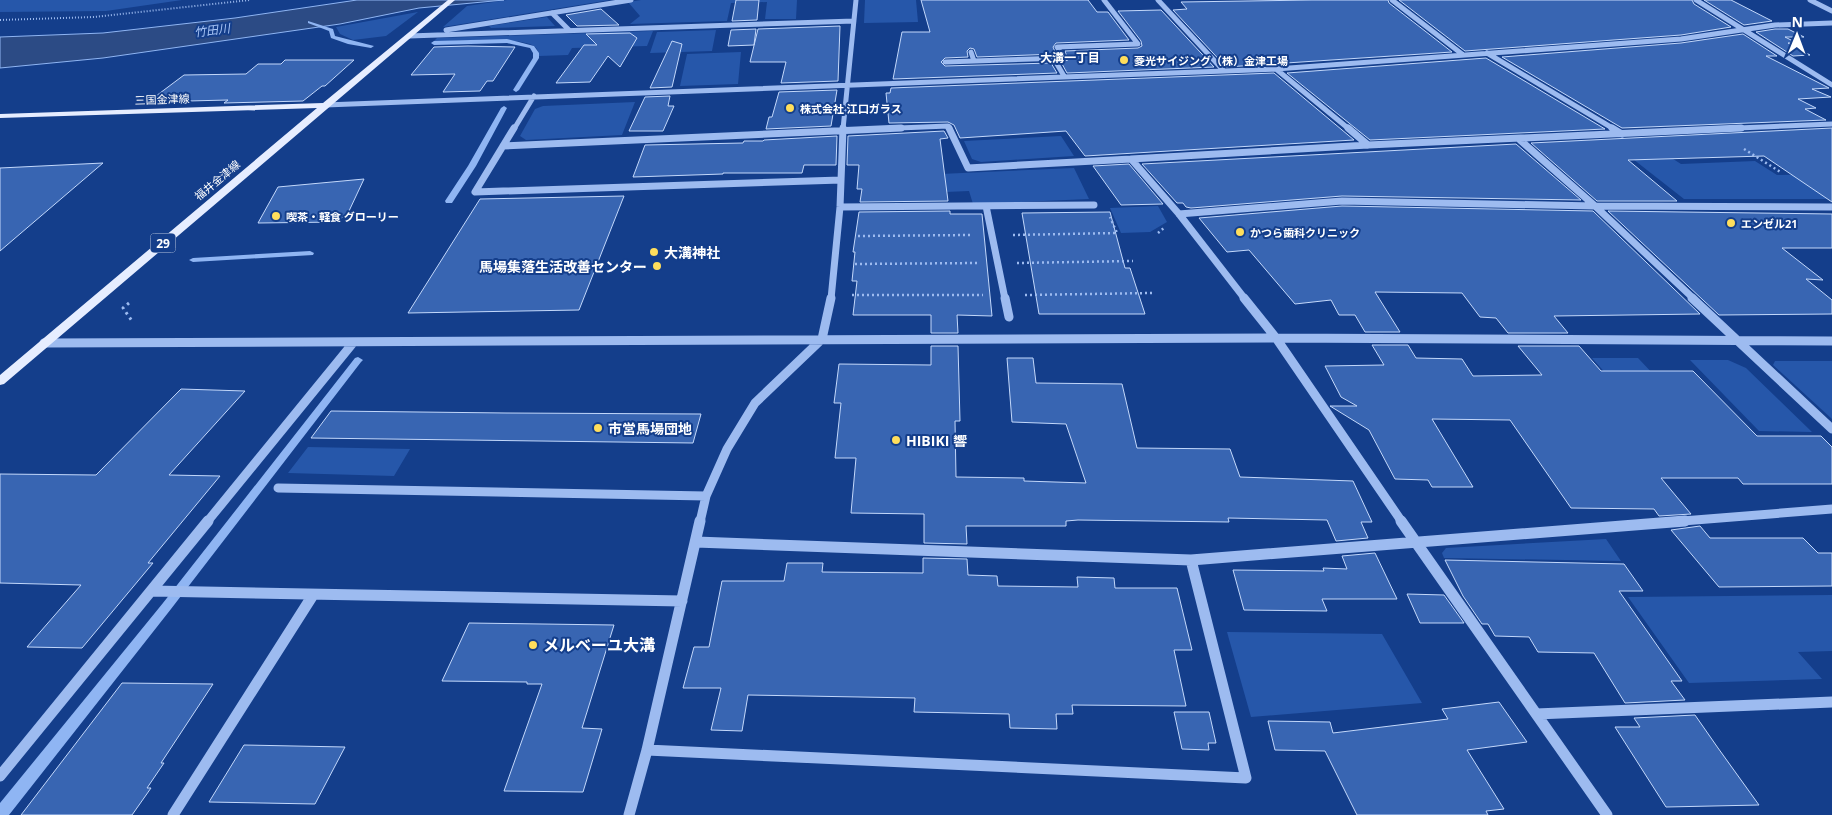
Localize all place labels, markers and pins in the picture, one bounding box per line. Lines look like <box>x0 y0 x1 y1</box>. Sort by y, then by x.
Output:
place label: 菱光サイジング（株）金津工場 <box>1134 53 1288 68</box>
marker: 菱光サイジング（株）金津工場 <box>1118 54 1130 66</box>
place label: 株式会社 江口ガラス <box>800 101 902 116</box>
marker: 株式会社 江口ガラス <box>784 102 796 114</box>
place label: 喫茶・軽食 グローリー <box>286 209 399 224</box>
marker: 喫茶・軽食 グローリー <box>270 210 282 222</box>
place label: エンゼル21 <box>1741 216 1798 231</box>
marker: エンゼル21 <box>1725 217 1737 229</box>
place label: かつら歯科クリニック <box>1250 225 1360 240</box>
marker: かつら歯科クリニック <box>1234 226 1246 238</box>
place label: 大溝神社 <box>664 243 720 262</box>
marker: 大溝神社 <box>648 246 660 258</box>
place label: 馬場集落生活改善センター <box>479 257 647 276</box>
marker: 馬場集落生活改善センター <box>651 260 663 272</box>
place label: 市営馬場団地 <box>608 419 692 438</box>
marker: 市営馬場団地 <box>592 422 604 434</box>
place label: HIBIKI 響 <box>906 431 967 450</box>
marker: HIBIKI 響 <box>890 434 902 446</box>
place label: メルベーユ大溝 <box>543 634 655 656</box>
marker: メルベーユ大溝 <box>527 639 539 651</box>

